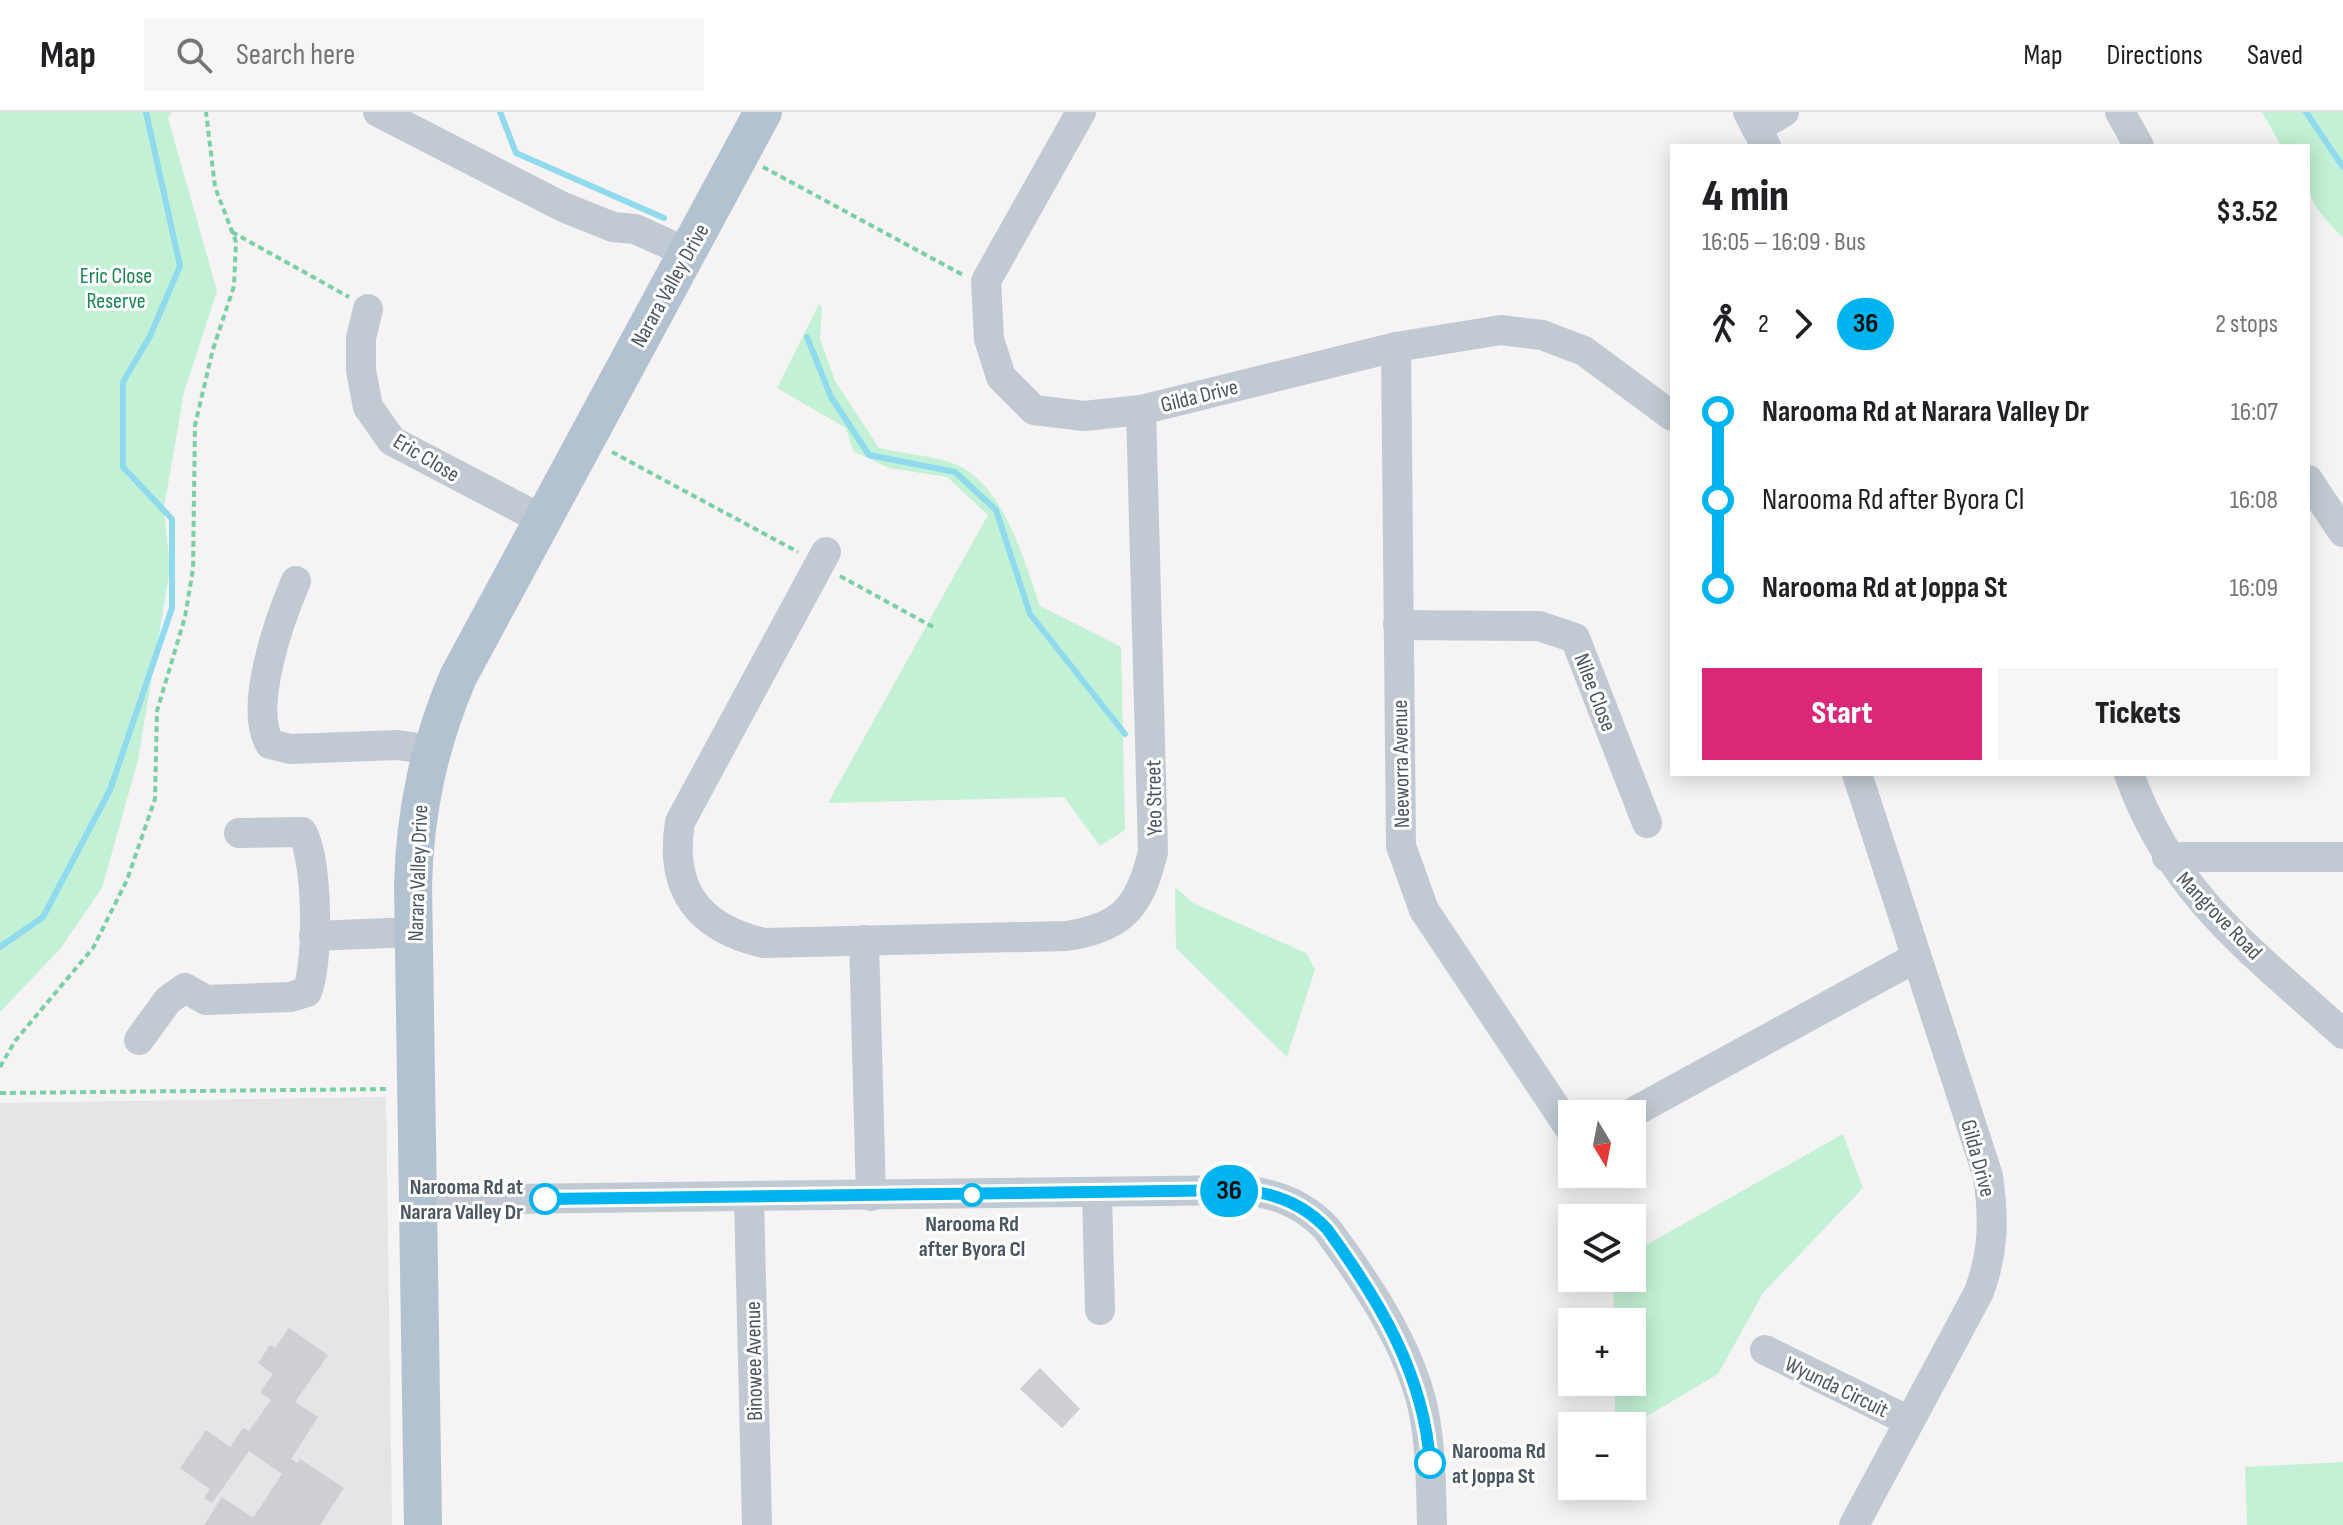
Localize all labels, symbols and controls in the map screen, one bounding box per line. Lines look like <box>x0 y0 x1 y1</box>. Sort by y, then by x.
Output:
search box <box>144 19 704 91</box>
text: Map <box>40 33 96 78</box>
icon: search <box>172 33 216 77</box>
text: Search here <box>236 37 355 73</box>
text: Map <box>2024 39 2063 72</box>
text: Directions <box>2107 39 2203 72</box>
text: Saved <box>2247 39 2303 72</box>
text: 4 min <box>1702 170 1789 223</box>
text: $3.52 <box>2216 194 2278 230</box>
street label: Narara Valley Drive <box>625 219 715 352</box>
text: 16:05 – 16:09 · Bus <box>1702 227 1866 258</box>
park label: Eric Close Reserve <box>80 263 152 315</box>
icon: walk <box>1702 302 1746 346</box>
icon: forward <box>1781 302 1825 346</box>
text: 36 <box>1853 307 1878 340</box>
text: 2 <box>1758 309 1769 340</box>
text: 2 stops <box>2215 309 2278 340</box>
street label: Gilda Drive <box>1158 374 1241 419</box>
text: Narooma Rd at Narara Valley Dr <box>1762 394 2089 430</box>
text: 16:07 <box>2231 397 2278 428</box>
street label: Eric Close <box>388 428 464 489</box>
text: Narooma Rd after Byora Cl <box>1762 482 2024 518</box>
text: 16:08 <box>2230 485 2278 516</box>
text: Narooma Rd at Joppa St <box>1762 570 2007 606</box>
text: 16:09 <box>2230 573 2278 604</box>
street label: Nilee Close <box>1567 650 1622 735</box>
button: Start <box>1702 668 1982 760</box>
button: Tickets <box>1998 668 2278 760</box>
street label: Neeworra Avenue <box>1387 700 1416 828</box>
street label: Yeo Street <box>1140 759 1169 836</box>
street label: Narara Valley Drive <box>403 804 434 942</box>
street label: Mangrove Road <box>2170 866 2268 966</box>
north arrow <box>1558 1100 1646 1188</box>
map controls <box>1558 1100 1646 1500</box>
street label: Gilda Drive <box>1954 1117 2001 1200</box>
line badge: 36 <box>1193 1165 1265 1217</box>
place label: Narooma Rd at Narara Valley Dr <box>400 1174 523 1226</box>
text: 36 <box>1216 1174 1242 1207</box>
marker: Narooma Rd at Narara Valley Dr <box>530 1184 560 1214</box>
marker: Narooma Rd after Byora Cl <box>961 1184 983 1206</box>
button: layers <box>1558 1204 1646 1292</box>
place label: Narooma Rd after Byora Cl <box>919 1211 1025 1263</box>
street label: Binowee Avenue <box>740 1301 769 1421</box>
button: + <box>1558 1308 1646 1396</box>
street label: Wyunda Circuit <box>1780 1351 1893 1424</box>
button: − <box>1558 1412 1646 1500</box>
place label: Narooma Rd at Joppa St <box>1452 1438 1546 1490</box>
marker: Narooma Rd at Joppa St <box>1415 1448 1445 1478</box>

